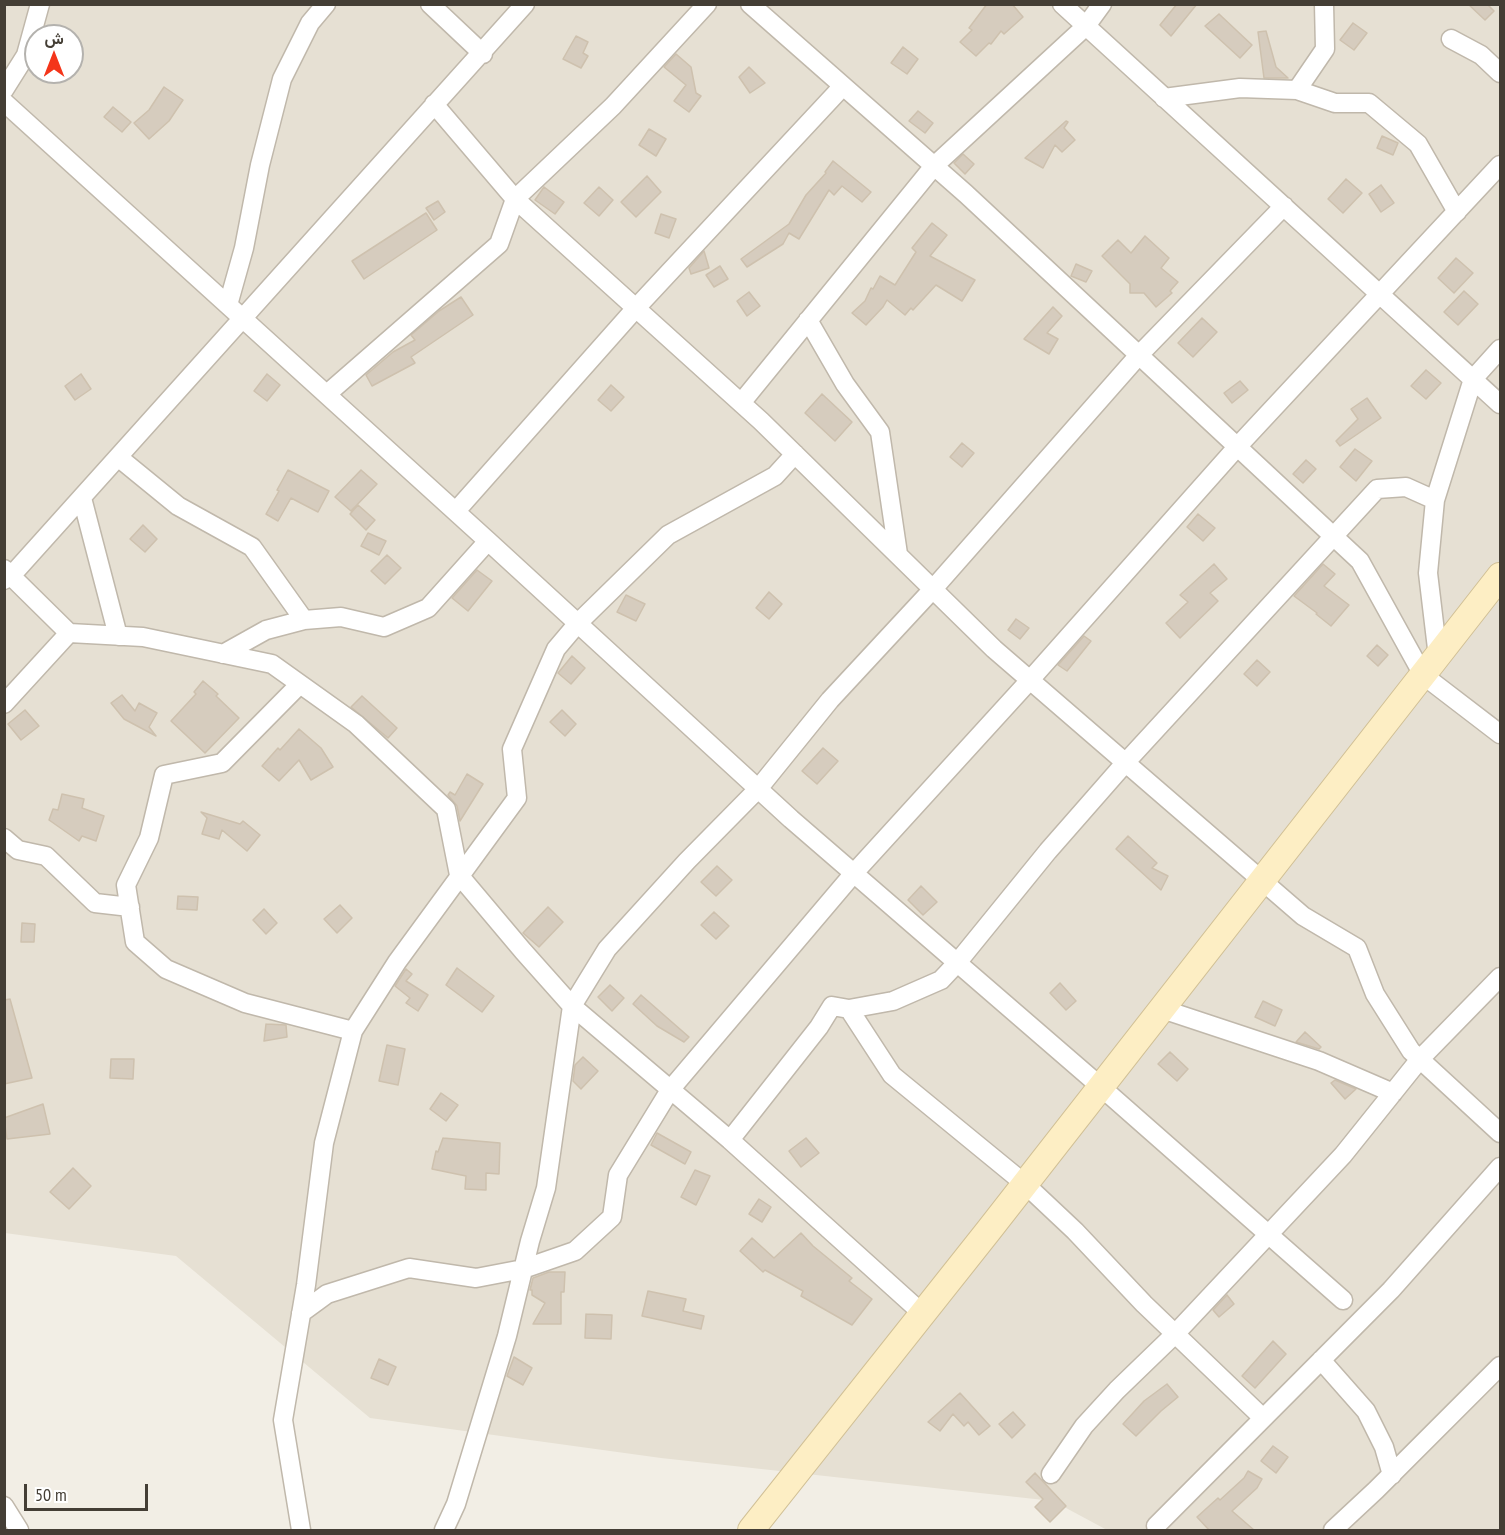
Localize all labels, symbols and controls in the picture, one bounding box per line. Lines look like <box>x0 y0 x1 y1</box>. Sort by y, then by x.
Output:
north arrow <box>24 24 84 84</box>
text: ش <box>44 28 64 48</box>
scale bar <box>27 1472 152 1510</box>
text: 50 m <box>35 1483 67 1506</box>

